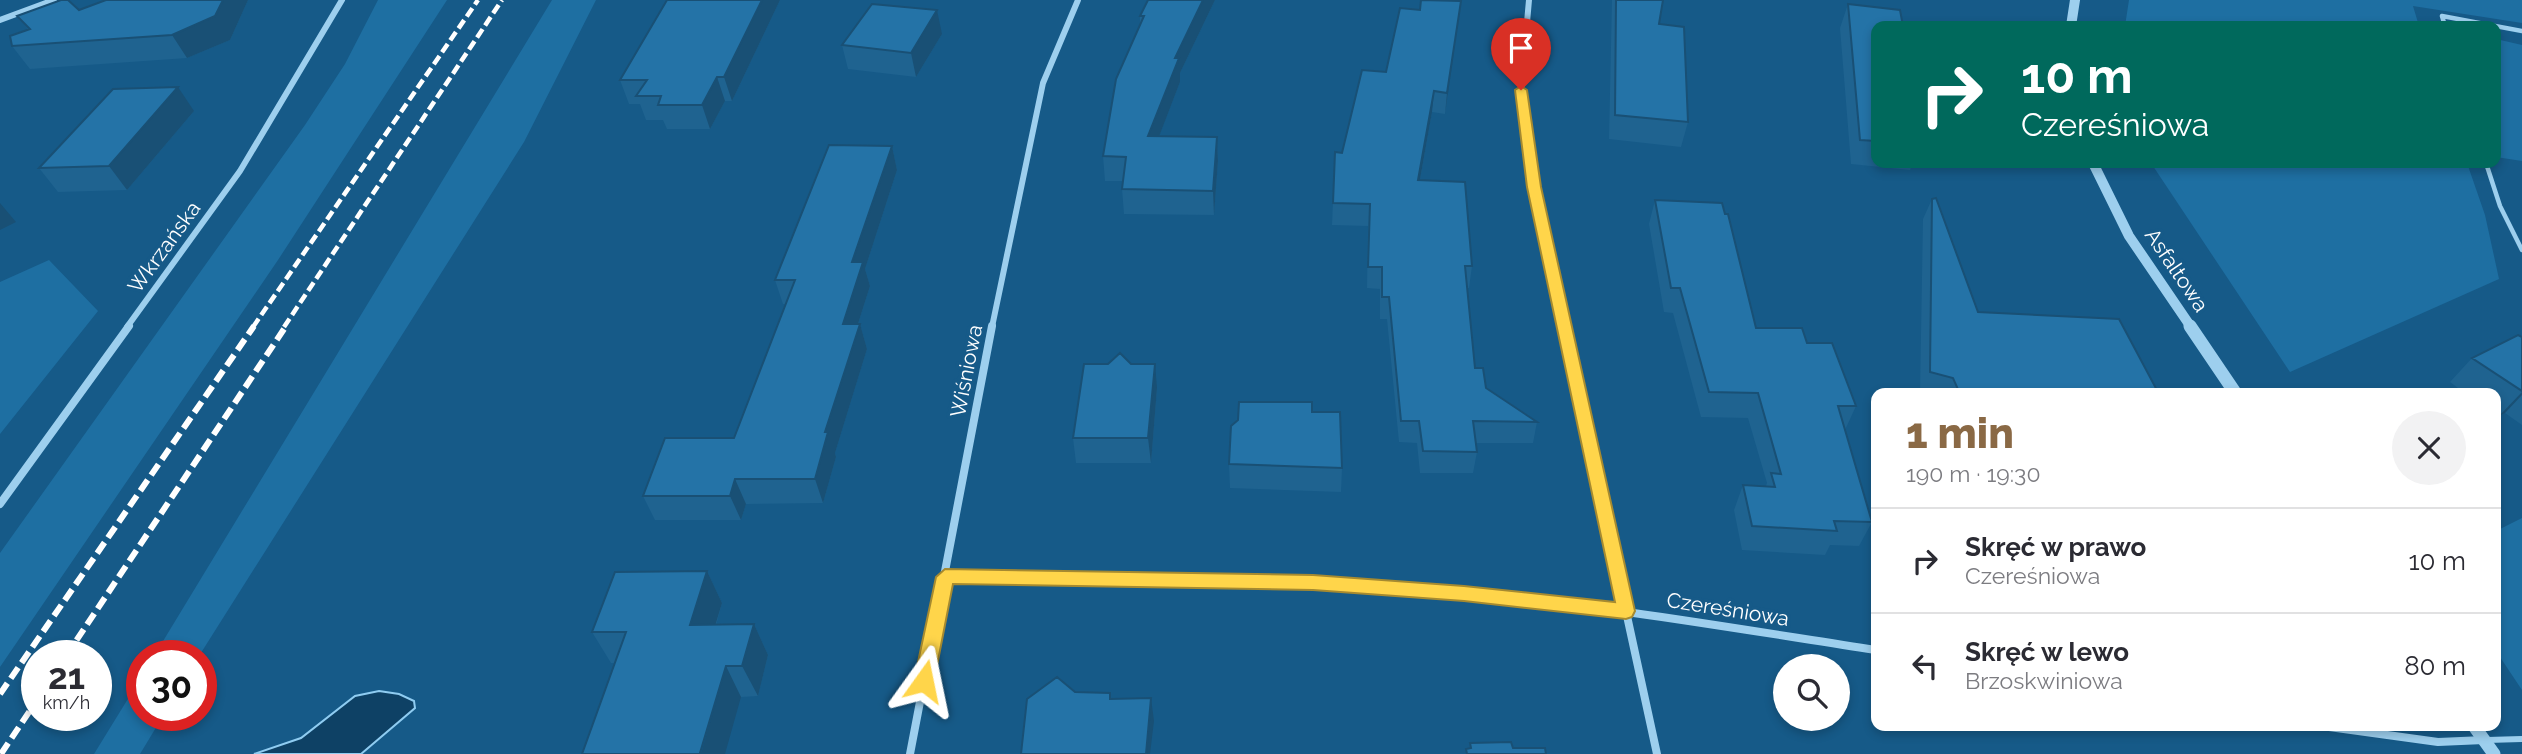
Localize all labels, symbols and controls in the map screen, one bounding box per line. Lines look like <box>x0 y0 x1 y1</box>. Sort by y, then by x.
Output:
pin <box>1491 18 1551 90</box>
icon: arrive <box>1502 29 1540 67</box>
text: 10 m <box>2021 47 2133 104</box>
icon: right <box>1906 49 1997 140</box>
text: Czereśniowa <box>2021 106 2209 143</box>
street label: Wkrzańska <box>122 196 206 298</box>
street label: Asfaltowa <box>2140 223 2214 317</box>
street label: Wiśniowa <box>945 323 987 419</box>
text: 1 min <box>1906 409 2014 458</box>
button: close <box>2392 411 2466 485</box>
text: 190 m · 19:30 <box>1906 460 2040 487</box>
text: Skręć w prawo <box>1965 532 2146 562</box>
icon: right <box>1906 542 1944 580</box>
text: 10 m <box>2408 546 2466 576</box>
text: Czereśniowa <box>1965 562 2100 589</box>
street label: Czereśniowa <box>1665 587 1791 631</box>
text: Skręć w lewo <box>1965 637 2129 667</box>
speed limit sign: 30 <box>126 640 217 731</box>
position arrow <box>887 644 961 718</box>
icon: left <box>1906 647 1944 685</box>
text: 80 m <box>2404 651 2466 681</box>
map controls <box>1773 654 1850 731</box>
button: search <box>1773 654 1850 731</box>
text: 21 <box>48 656 85 697</box>
text: Brzoskwiniowa <box>1965 667 2123 694</box>
text: km/h <box>43 692 90 713</box>

